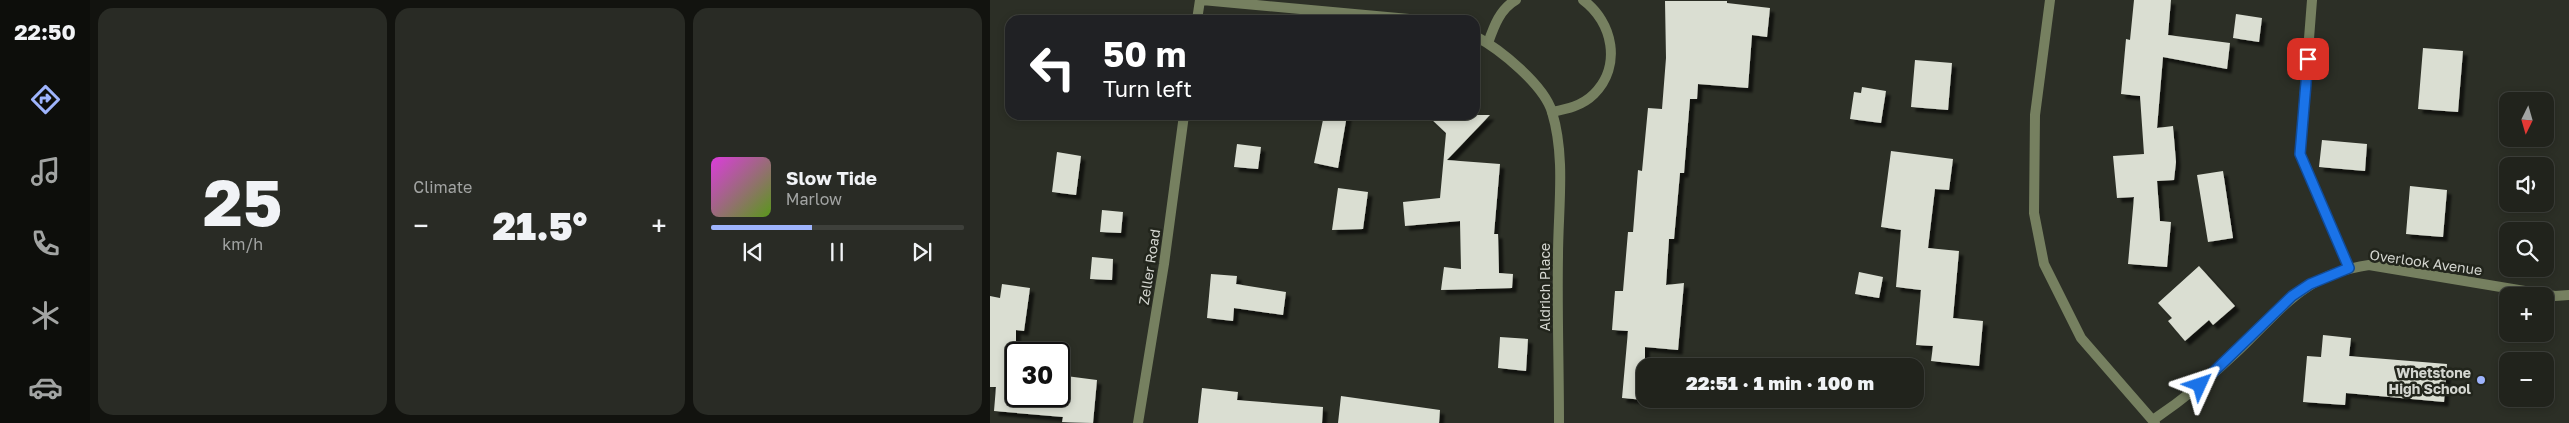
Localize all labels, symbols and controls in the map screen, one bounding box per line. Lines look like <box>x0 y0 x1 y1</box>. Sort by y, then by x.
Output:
text: 22:50 <box>14 18 76 45</box>
text: 50 m <box>1103 33 1186 75</box>
icon: left <box>1020 35 1085 100</box>
pin <box>2287 38 2329 80</box>
icon: arrive <box>2294 45 2322 73</box>
text: Turn left <box>1103 75 1192 102</box>
icon: directions <box>28 82 63 117</box>
north arrow <box>2499 92 2554 148</box>
map controls <box>2499 92 2554 407</box>
icon: music <box>28 154 63 189</box>
button: sound <box>2499 157 2554 212</box>
text: 25 <box>203 162 282 240</box>
text: Slow Tide <box>786 166 877 189</box>
text: Climate <box>413 177 472 197</box>
text: Marlow <box>786 189 842 209</box>
text: 21.5° <box>493 203 587 248</box>
text: − <box>413 209 429 242</box>
text: + <box>651 209 667 242</box>
button: search <box>2499 222 2554 277</box>
icon: phone <box>28 226 63 261</box>
street label: Zeller Road <box>1135 228 1163 306</box>
text: km/h <box>222 234 263 254</box>
icon: previous <box>739 238 767 266</box>
icon: pause <box>823 238 851 266</box>
icon: next <box>908 238 936 266</box>
street label: Aldrich Place <box>1536 243 1553 331</box>
street label: Overlook Avenue <box>2369 246 2483 278</box>
button: + <box>2499 287 2554 342</box>
icon: climate <box>28 298 63 333</box>
speed limit sign: 30 <box>1005 342 1070 407</box>
button: − <box>2499 352 2554 407</box>
position arrow <box>2173 358 2225 410</box>
place label: Whetstone High School <box>2389 364 2471 397</box>
icon: car <box>28 370 63 405</box>
text: 22:51 · 1 min · 100 m <box>1686 371 1874 394</box>
marker: Whetstone High School <box>2475 374 2487 386</box>

